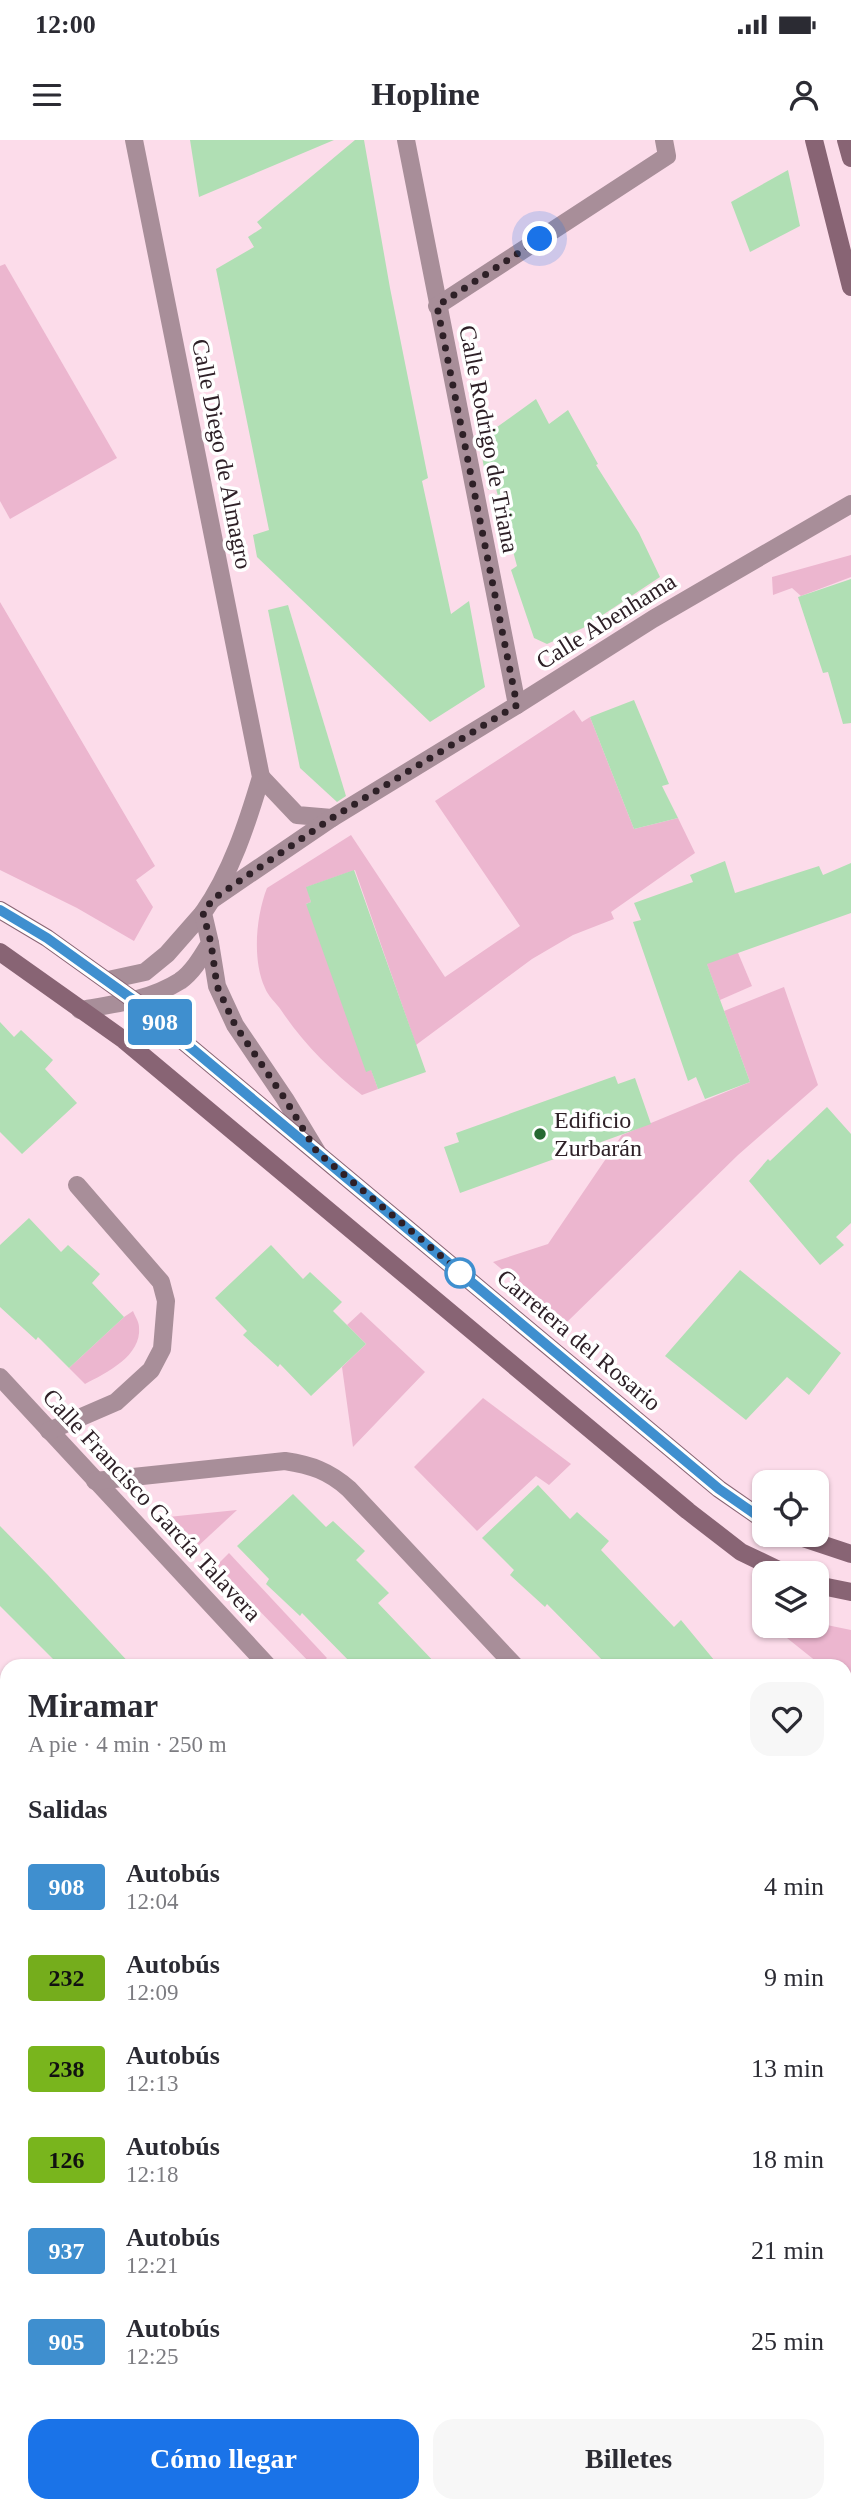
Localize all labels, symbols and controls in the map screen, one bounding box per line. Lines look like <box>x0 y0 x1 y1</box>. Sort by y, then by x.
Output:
text: 12:00 <box>35 10 96 39</box>
icon: menu <box>28 76 66 114</box>
text: Hopline <box>371 76 480 112</box>
icon: person <box>785 76 823 114</box>
your location <box>522 221 557 256</box>
street label: Calle Rodrigo de Triana <box>454 323 524 555</box>
street label: Calle Diego de Almagro <box>187 337 257 571</box>
street label: Calle Abenhama <box>532 568 681 674</box>
line badge: 908 <box>120 999 200 1045</box>
text: 908 <box>142 1009 178 1035</box>
place label: Edificio Zurbarán <box>554 1107 642 1161</box>
marker: Edificio Zurbarán <box>532 1126 548 1142</box>
unlabelled marker <box>445 1258 475 1288</box>
street label: Carretera del Rosario <box>492 1264 666 1416</box>
street label: Calle Francisco García Talavera <box>38 1384 267 1627</box>
map controls <box>752 1470 829 1638</box>
button: locate <box>752 1470 829 1547</box>
button: layers <box>752 1561 829 1638</box>
button: heart <box>750 1682 824 1756</box>
text: Miramar <box>28 1688 158 1724</box>
text: A pie · 4 min · 250 m <box>28 1732 227 1757</box>
text: Salidas <box>28 1795 108 1824</box>
text: Autobús <box>126 1859 220 1888</box>
text: 4 min <box>764 1872 824 1901</box>
text: 908 <box>49 1874 85 1900</box>
text: 12:04 <box>126 1889 178 1914</box>
text: Autobús <box>126 1950 220 1979</box>
text: 9 min <box>764 1963 824 1992</box>
text: 232 <box>49 1965 85 1991</box>
text: 12:09 <box>126 1980 178 2005</box>
text: Autobús <box>126 2041 220 2070</box>
text: 13 min <box>751 2054 824 2083</box>
text: 238 <box>49 2056 85 2082</box>
text: 12:13 <box>126 2071 178 2096</box>
text: Autobús <box>126 2132 220 2161</box>
text: 18 min <box>751 2145 824 2174</box>
text: 126 <box>49 2147 85 2173</box>
text: 12:18 <box>126 2162 178 2187</box>
text: Autobús <box>126 2223 220 2252</box>
text: 21 min <box>751 2236 824 2265</box>
text: 937 <box>49 2238 85 2264</box>
text: 12:21 <box>126 2253 178 2278</box>
text: Autobús <box>126 2314 220 2343</box>
text: 25 min <box>751 2327 824 2356</box>
text: 905 <box>49 2329 85 2355</box>
text: 12:25 <box>126 2344 178 2369</box>
button: Cómo llegar <box>28 2419 419 2499</box>
button: Billetes <box>433 2419 824 2499</box>

